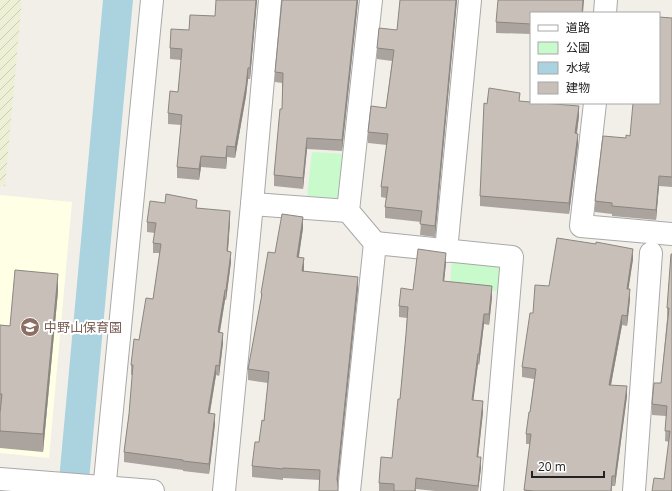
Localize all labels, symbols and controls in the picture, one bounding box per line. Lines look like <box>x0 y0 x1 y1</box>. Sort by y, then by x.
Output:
legend <box>530 12 660 104</box>
text: 道路 <box>566 19 590 36</box>
text: 公園 <box>566 39 590 56</box>
text: 水域 <box>566 59 590 76</box>
text: 建物 <box>566 79 590 96</box>
school or university icon: 中野山保育園 <box>19 316 41 338</box>
place label: 中野山保育園 <box>44 318 122 336</box>
scale bar <box>532 453 604 479</box>
text: 20 m <box>538 458 566 475</box>

